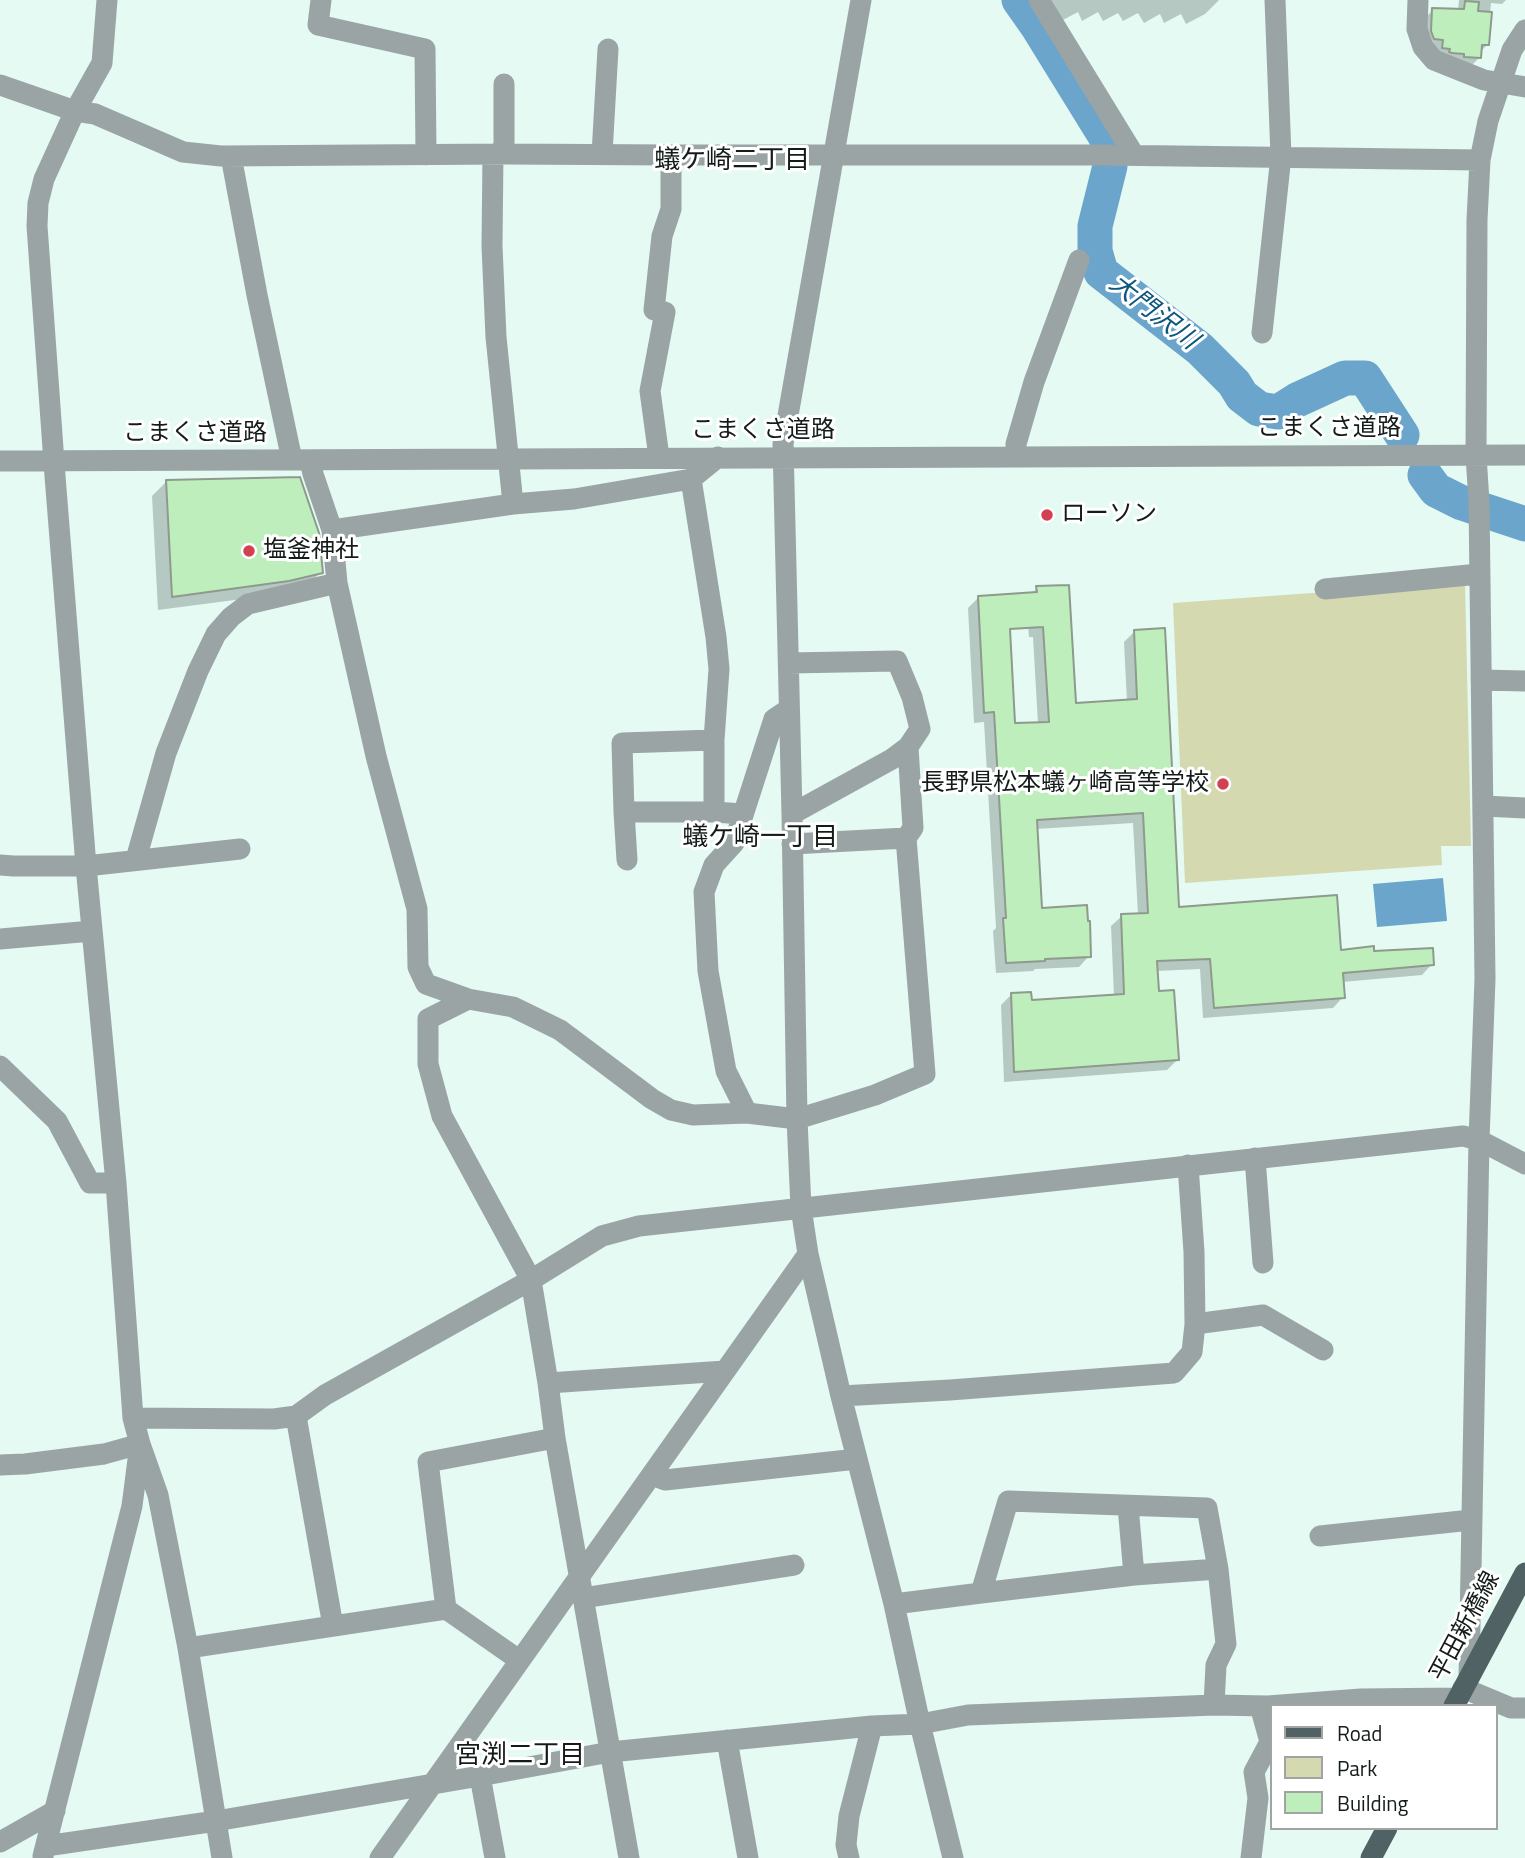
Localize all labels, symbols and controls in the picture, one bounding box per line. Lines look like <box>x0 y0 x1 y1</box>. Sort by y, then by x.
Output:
district label: 蟻ケ崎二丁目 <box>654 146 810 178</box>
water label: 大門沢川 <box>1102 269 1204 357</box>
street label: こまくさ道路 <box>1257 415 1401 443</box>
street label: こまくさ道路 <box>691 417 835 445</box>
street label: こまくさ道路 <box>123 420 267 448</box>
place label: ローソン <box>1061 501 1157 529</box>
marker: ローソン <box>1039 507 1055 523</box>
place label: 塩釜神社 <box>263 537 359 565</box>
marker: 塩釜神社 <box>241 543 257 559</box>
place label: 長野県松本蟻ヶ崎高等学校 <box>921 770 1209 798</box>
marker: 長野県松本蟻ヶ崎高等学校 <box>1215 776 1231 792</box>
district label: 蟻ケ崎一丁目 <box>682 823 838 855</box>
street label: 平田新橋線 <box>1425 1567 1507 1687</box>
legend <box>1270 1704 1497 1830</box>
text: Road <box>1337 1717 1382 1749</box>
district label: 宮渕二丁目 <box>455 1741 585 1773</box>
text: Park <box>1337 1752 1377 1784</box>
text: Building <box>1337 1787 1408 1819</box>

